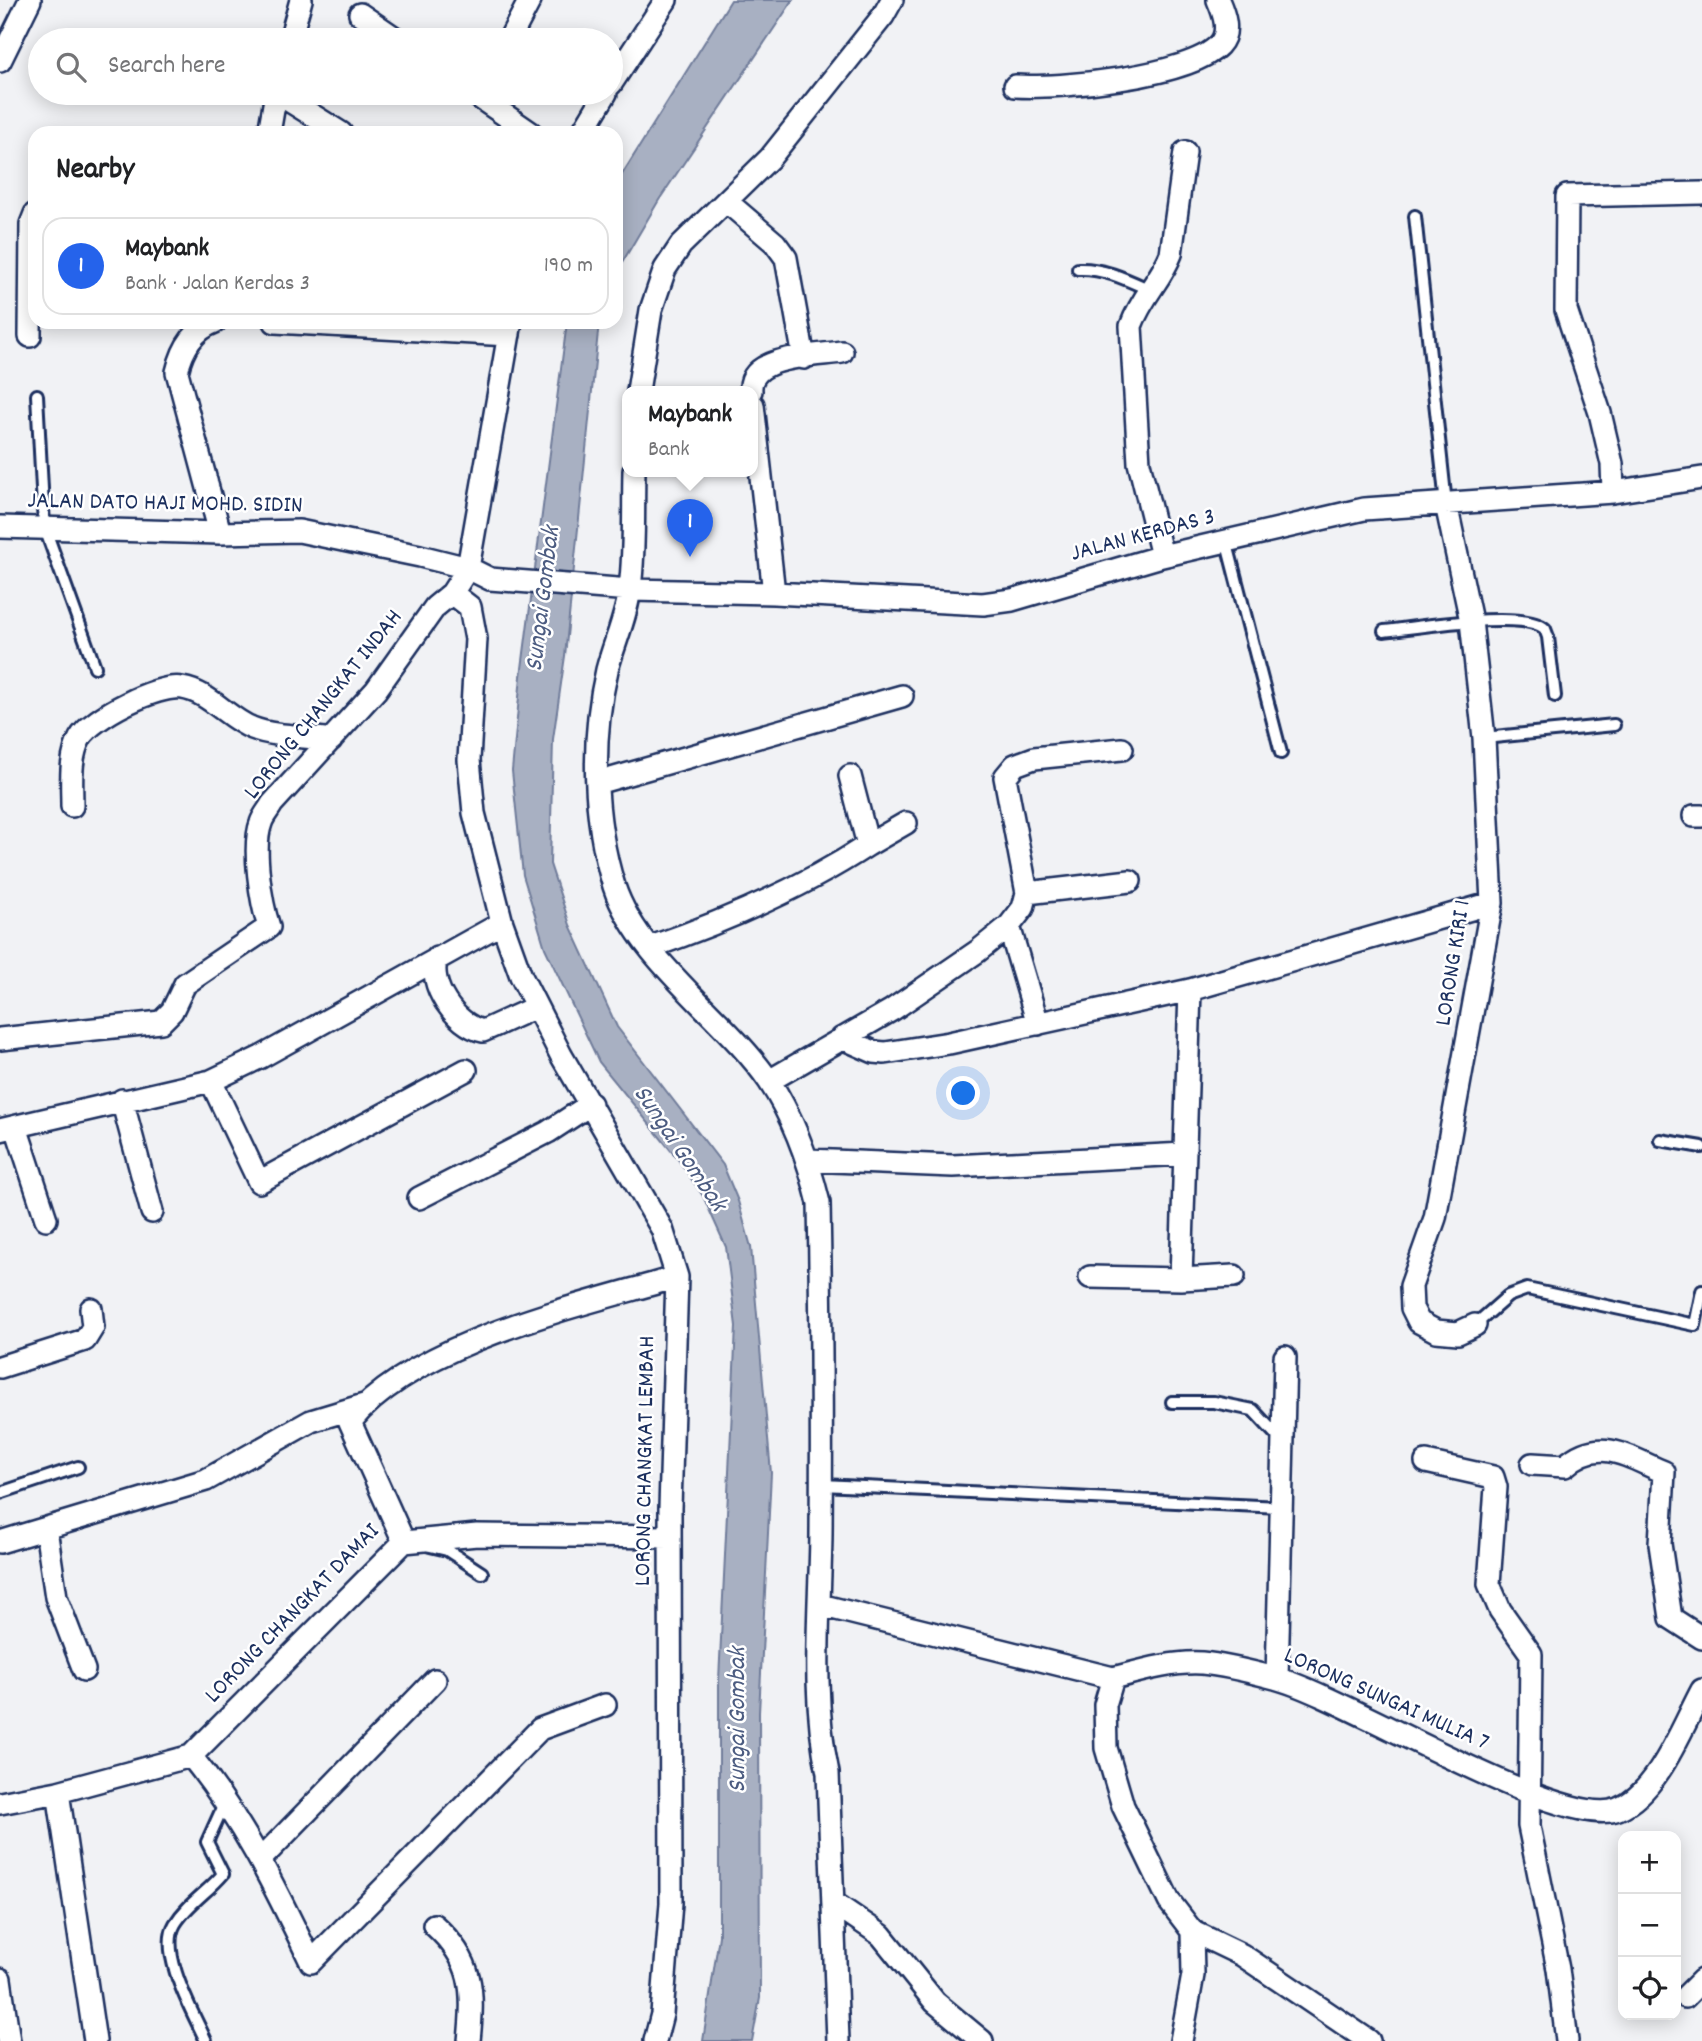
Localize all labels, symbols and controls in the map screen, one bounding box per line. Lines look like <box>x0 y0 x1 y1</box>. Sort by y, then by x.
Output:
search box <box>28 28 623 105</box>
icon: search <box>52 48 90 86</box>
text: Search here <box>108 48 226 85</box>
text: Nearby <box>56 150 134 193</box>
text: Maybank <box>125 231 209 268</box>
text: 1 <box>78 250 84 283</box>
text: 190 m <box>544 250 593 283</box>
text: Bank · Jalan Kerdas 3 <box>125 268 310 301</box>
popup <box>622 386 758 477</box>
text: Maybank <box>648 397 732 434</box>
text: Bank <box>648 434 690 467</box>
street label: JALAN DATO HAJI MOHD. SIDIN <box>27 485 303 523</box>
pin: 1 <box>667 499 713 557</box>
street label: JALAN KERDAS 3 <box>1067 500 1219 572</box>
water label: Sungai Gombak <box>517 522 572 674</box>
street label: LORONG CHANGKAT INDAH <box>236 603 412 807</box>
street label: LORONG KIRI 1 <box>1427 898 1481 1028</box>
your location <box>946 1076 980 1110</box>
water label: Sungai Gombak <box>623 1078 736 1222</box>
street label: LORONG CHANGKAT LEMBAH <box>627 1335 665 1587</box>
street label: LORONG CHANGKAT DAMAI <box>198 1516 389 1712</box>
street label: LORONG SUNGAI MULIA 7 <box>1278 1639 1494 1761</box>
water label: Sungai Gombak <box>720 1645 757 1793</box>
map controls <box>1618 1831 1681 2020</box>
button: + <box>1618 1831 1681 1894</box>
button: − <box>1618 1894 1681 1957</box>
button: locate <box>1618 1957 1681 2020</box>

